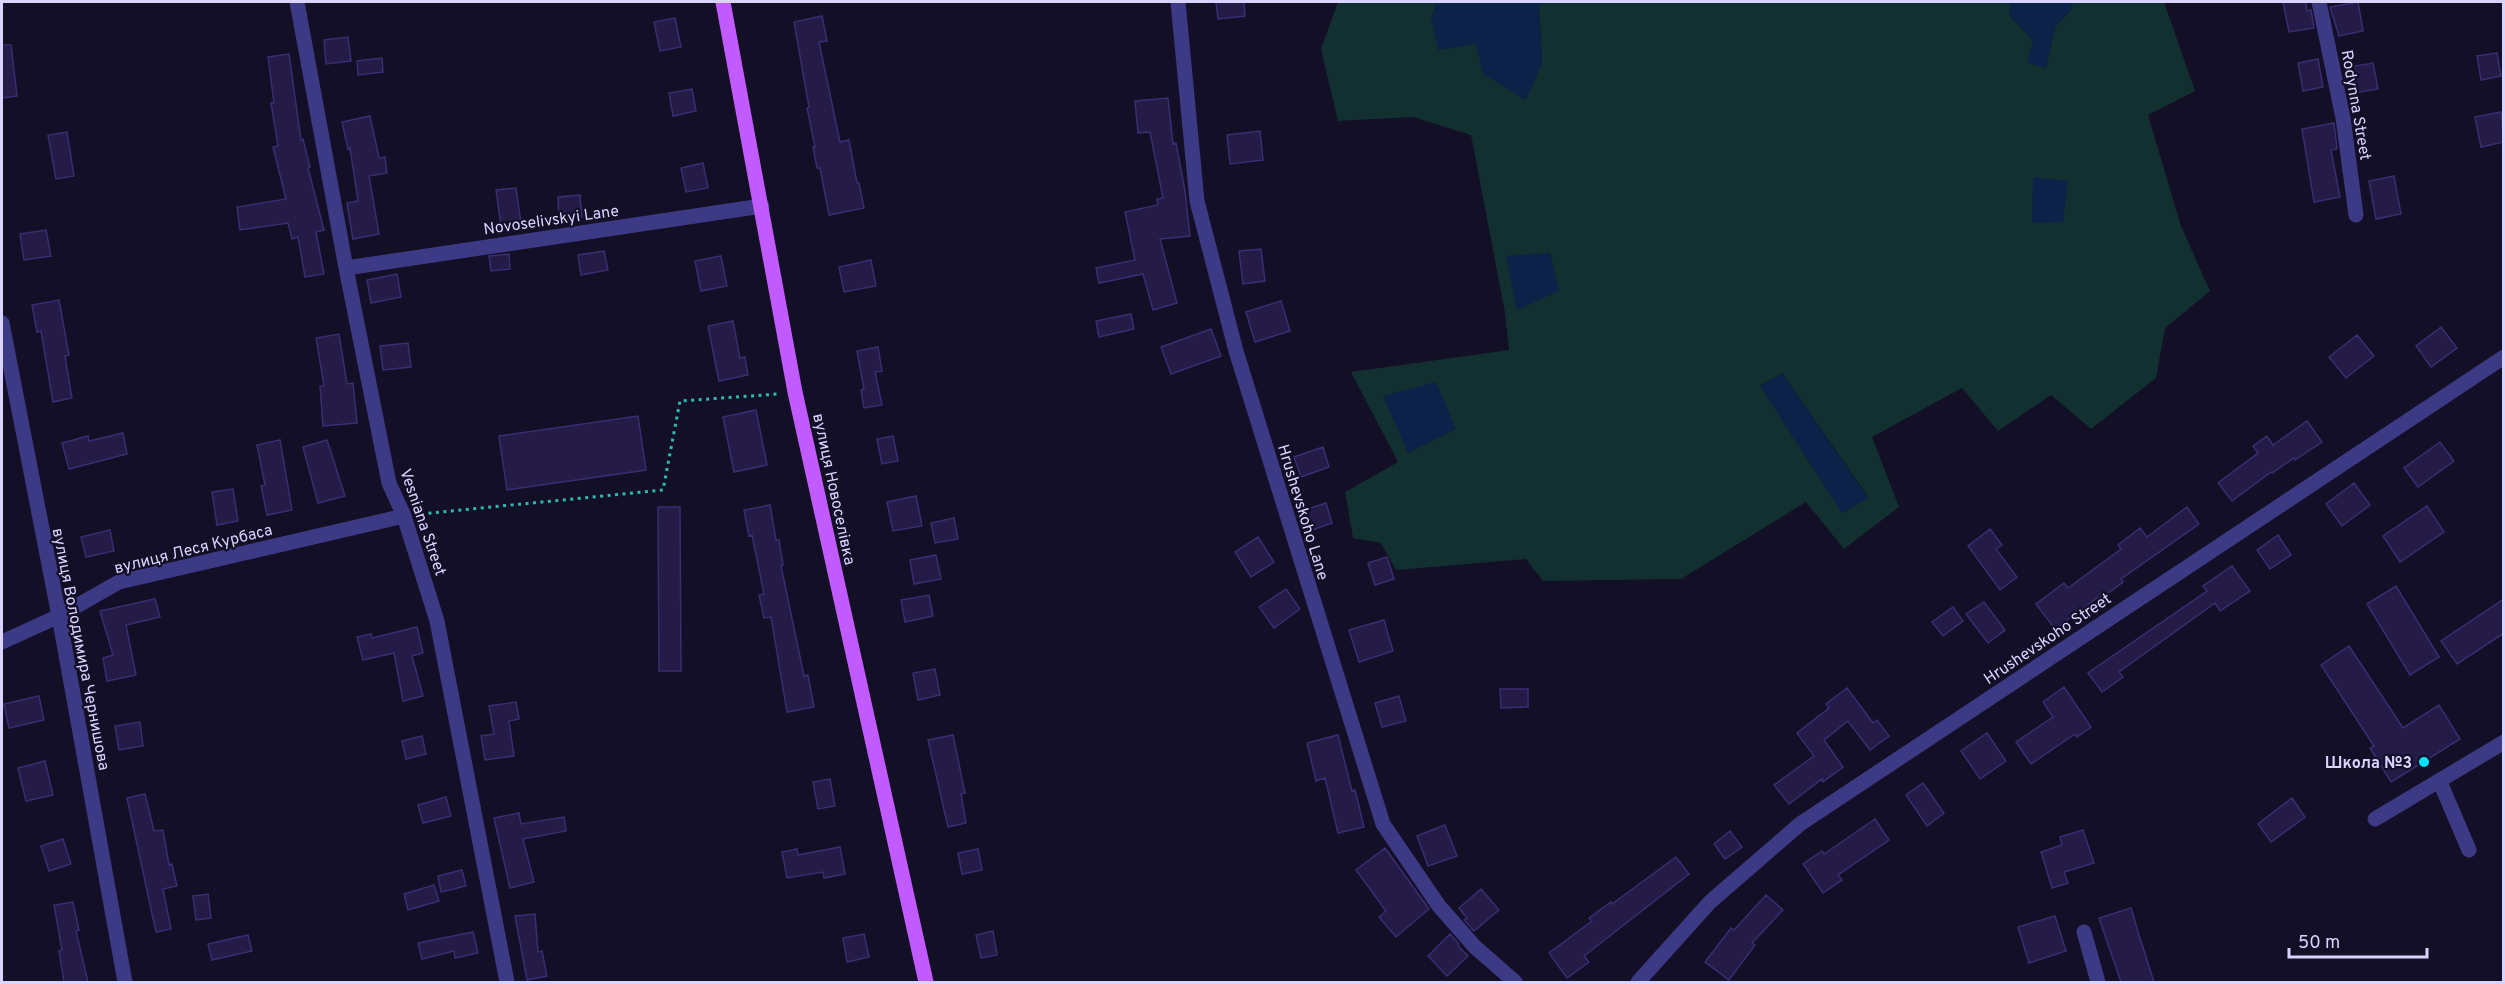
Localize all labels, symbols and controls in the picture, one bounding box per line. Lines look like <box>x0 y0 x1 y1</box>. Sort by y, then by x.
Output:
street label: Rodynna Street <box>2335 49 2375 162</box>
street label: Novoselivskyi Lane <box>482 202 620 240</box>
street label: вулиця Новоселівка <box>807 412 859 567</box>
street label: Hrushevskoho Lane <box>1272 442 1332 583</box>
street label: Vesniana Street <box>394 467 450 579</box>
street label: вулиця Леся Курбаса <box>112 521 275 579</box>
street label: вулиця Володимира Чернишова <box>47 527 113 772</box>
street label: Hrushevskoho Street <box>1981 590 2116 690</box>
place label: Школа №3 <box>2325 754 2412 774</box>
marker: Школа №3 <box>2417 755 2431 769</box>
scale bar <box>2289 921 2427 959</box>
text: 50 m <box>2298 932 2340 955</box>

